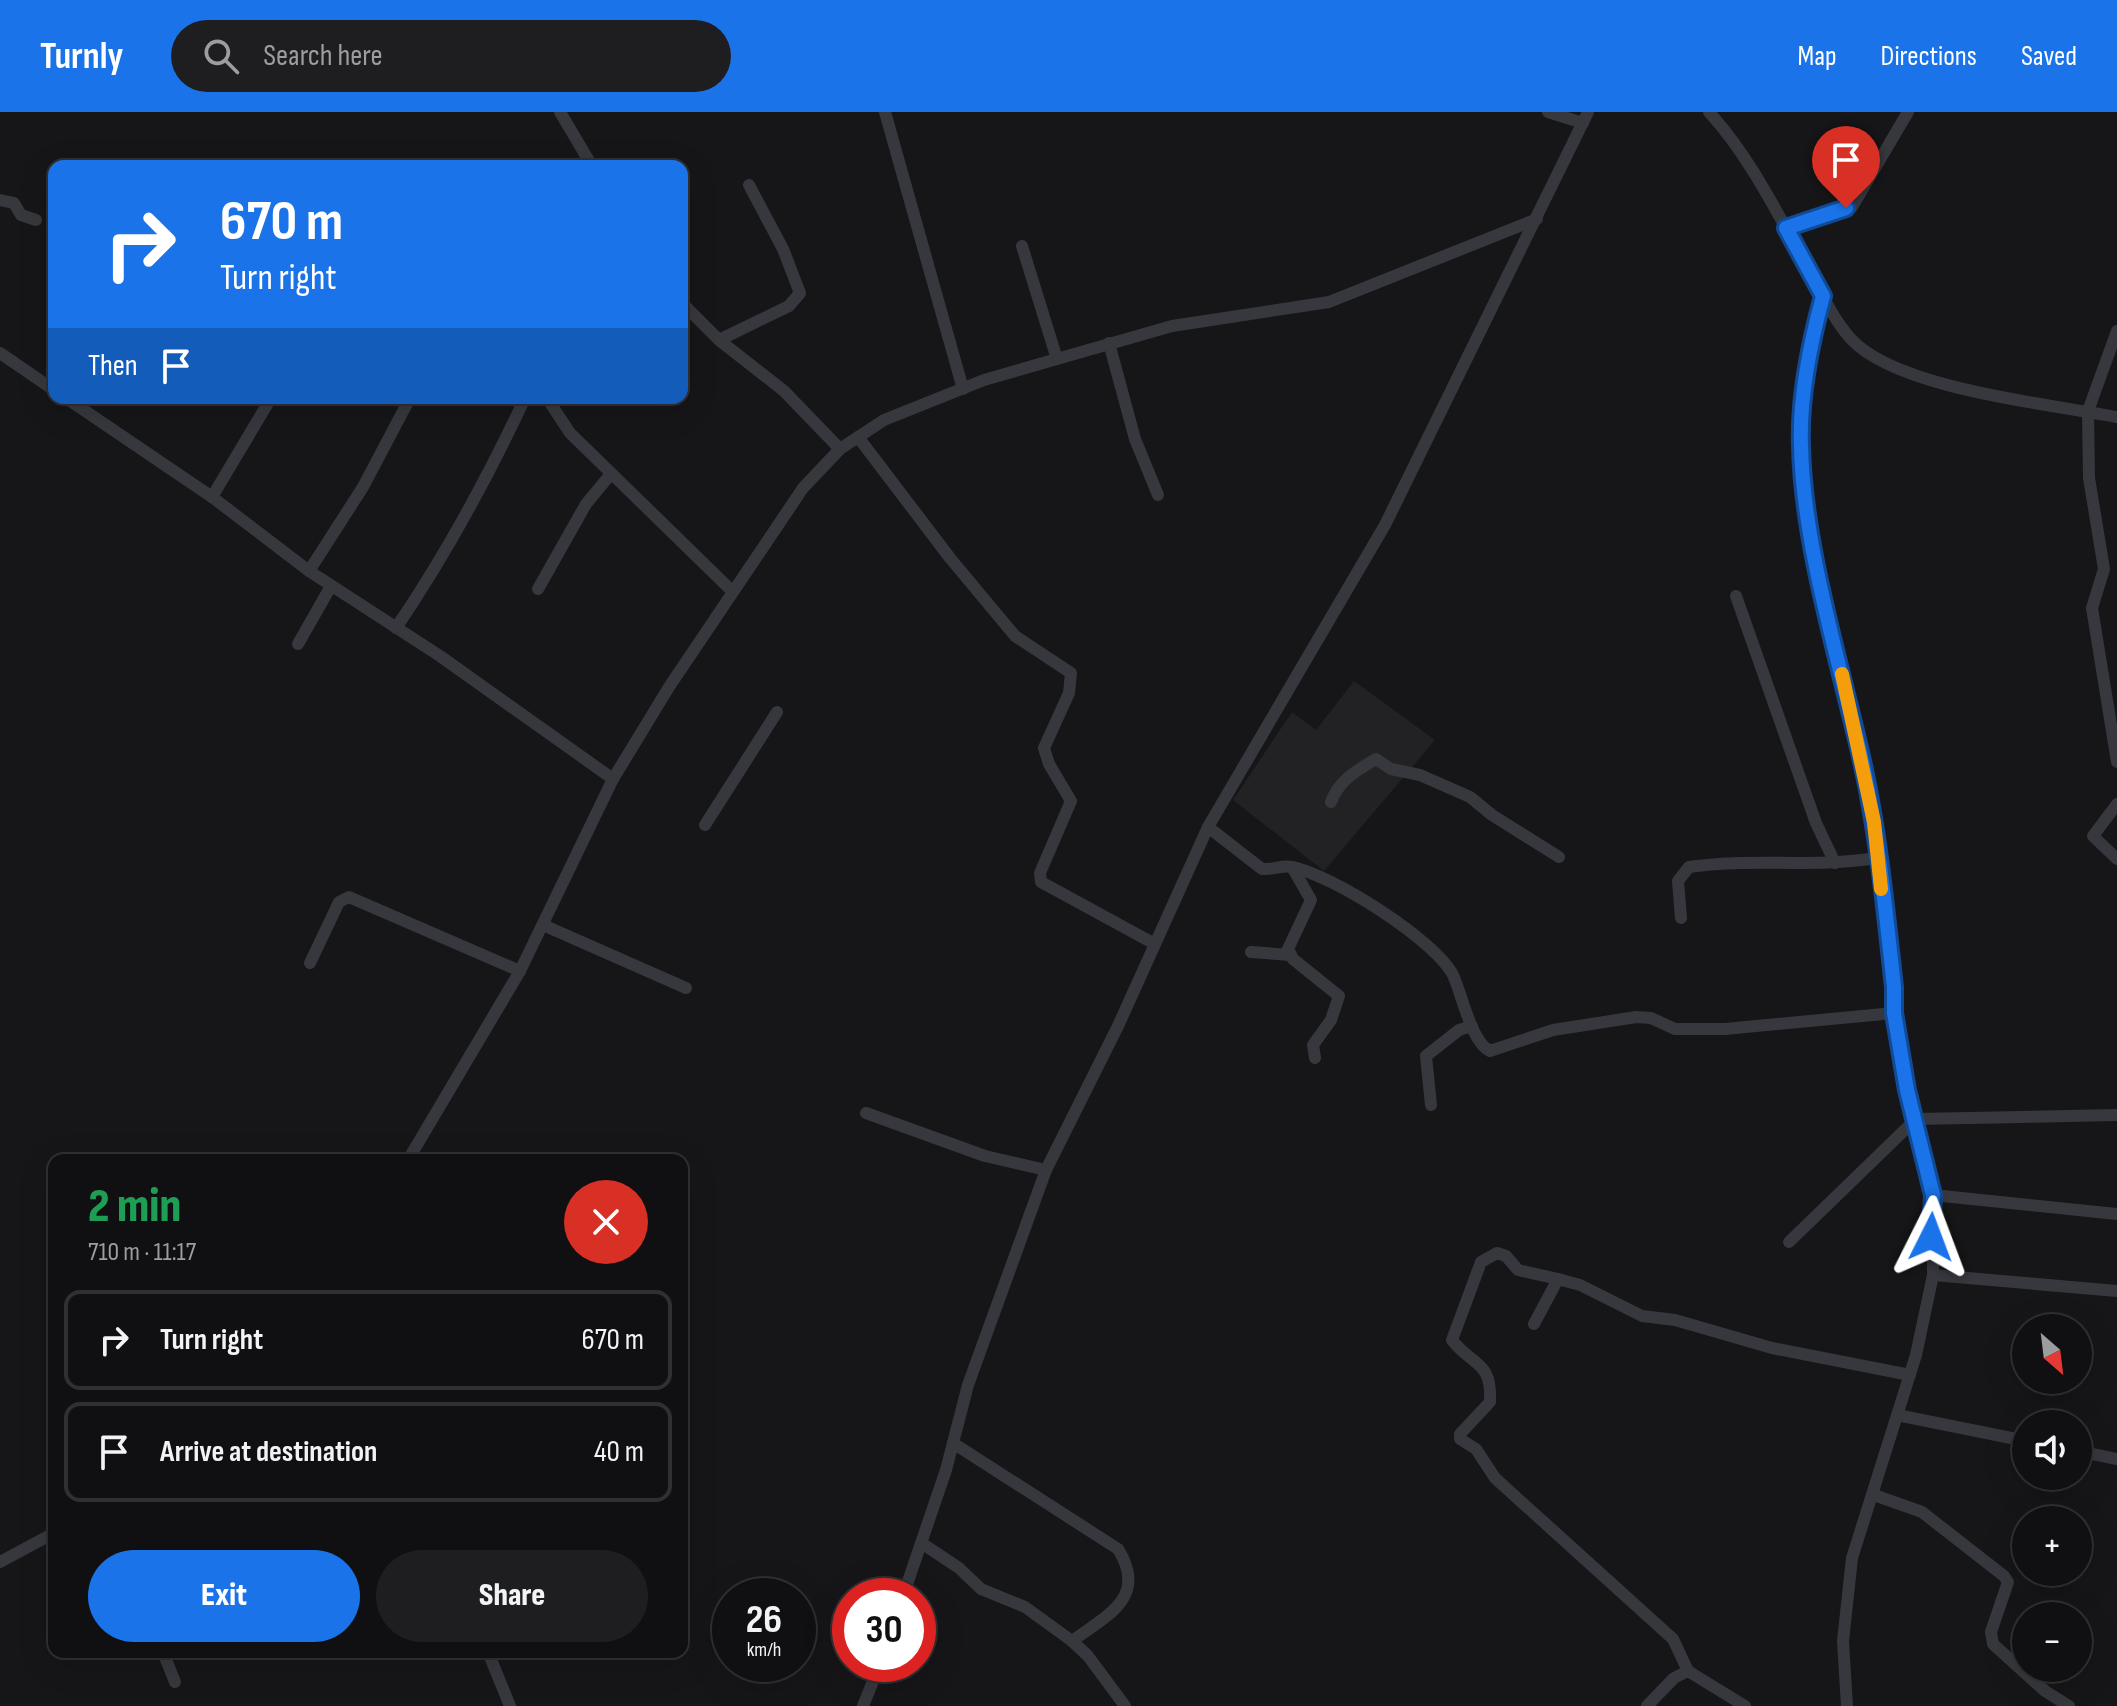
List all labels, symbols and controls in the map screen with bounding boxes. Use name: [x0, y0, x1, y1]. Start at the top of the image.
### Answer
search box: [171, 20, 731, 92]
text: Turnly: [40, 34, 123, 79]
icon: search: [199, 34, 243, 78]
text: Search here: [263, 38, 383, 74]
text: Map: [1798, 40, 1837, 73]
text: Directions: [1881, 40, 1977, 73]
text: Saved: [2021, 40, 2077, 73]
pin: [1812, 126, 1880, 208]
icon: arrive: [1824, 138, 1868, 182]
text: 670 m: [220, 189, 343, 256]
icon: right: [88, 192, 192, 296]
text: Turn right: [220, 257, 337, 300]
icon: arrive: [154, 344, 198, 388]
text: Then: [88, 348, 138, 384]
text: 2 min: [88, 1178, 181, 1235]
button: close: [564, 1180, 648, 1264]
position arrow: [1889, 1195, 1973, 1279]
text: 710 m · 11:17: [88, 1237, 196, 1268]
north arrow: [2012, 1314, 2092, 1394]
map controls: [2012, 1314, 2092, 1682]
icon: right: [92, 1318, 136, 1362]
text: Turn right: [160, 1322, 263, 1358]
text: 670 m: [582, 1322, 644, 1358]
button: sound: [2012, 1410, 2092, 1490]
icon: arrive: [92, 1430, 136, 1474]
text: Arrive at destination: [160, 1434, 377, 1470]
text: 40 m: [594, 1434, 644, 1470]
button: +: [2012, 1506, 2092, 1586]
button: Exit: [88, 1550, 360, 1642]
button: Share: [376, 1550, 648, 1642]
speed limit sign: 30: [832, 1578, 936, 1682]
text: 26: [746, 1596, 782, 1644]
button: −: [2012, 1602, 2092, 1682]
text: km/h: [747, 1638, 781, 1662]

